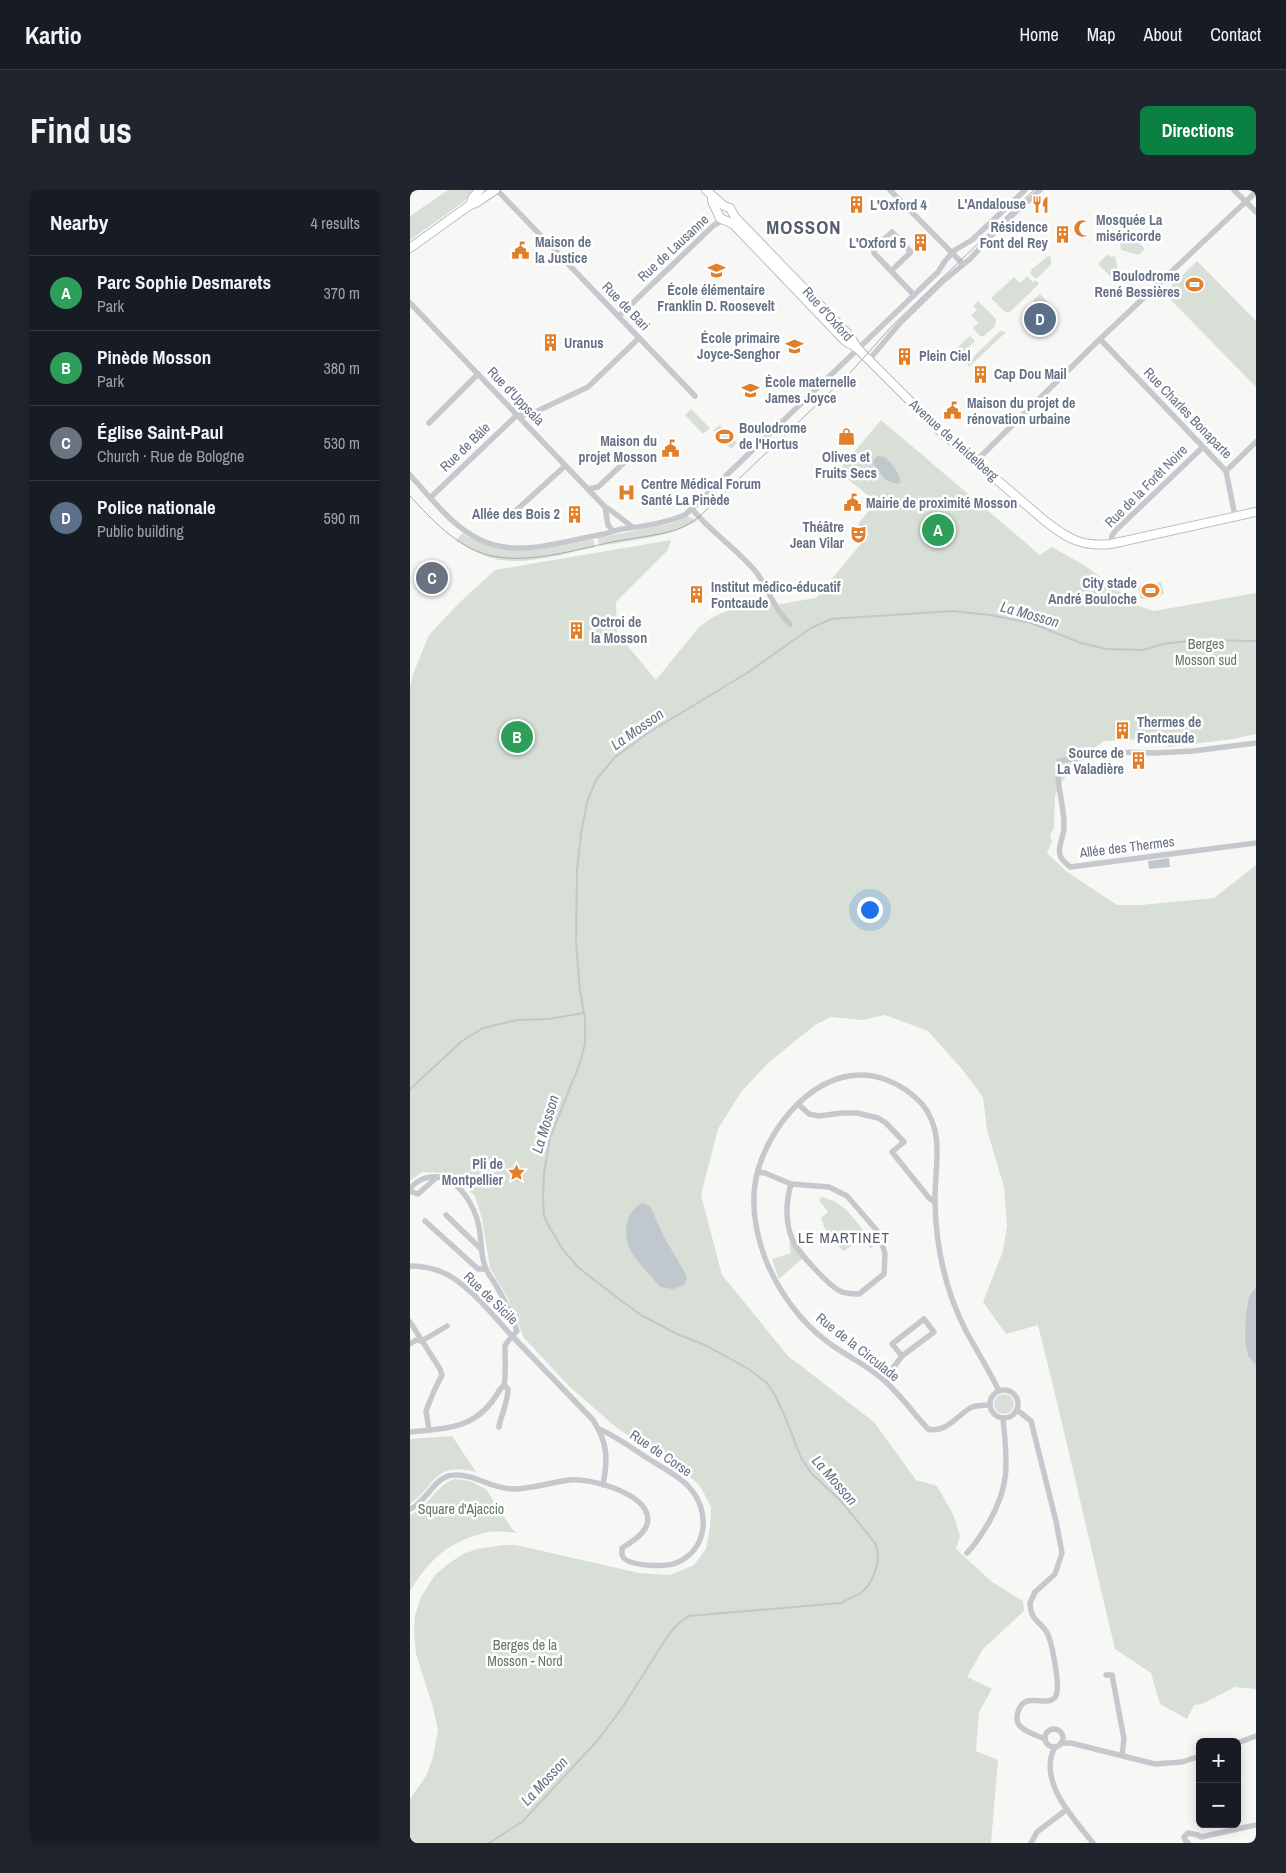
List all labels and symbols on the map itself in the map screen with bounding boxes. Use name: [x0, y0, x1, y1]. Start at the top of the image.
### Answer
restaurant icon: L'Andalouse: [1030, 194, 1050, 214]
building icon: L'Oxford 4: [846, 195, 866, 215]
place label: L'Andalouse: [958, 195, 1026, 213]
place label: L'Oxford 4: [870, 196, 928, 214]
street label: Rue de Lausanne: [634, 211, 712, 285]
place label: Mosquée La miséricorde: [1096, 211, 1163, 245]
district label: MOSSON: [766, 214, 842, 240]
place label: Résidence Font del Rey: [980, 218, 1049, 252]
mosque icon: Mosquée La miséricorde: [1072, 218, 1092, 238]
building icon: Résidence Font del Rey: [1052, 225, 1072, 245]
place label: Maison de la Justice: [535, 233, 591, 267]
building icon: L'Oxford 5: [910, 233, 930, 253]
place label: L'Oxford 5: [849, 234, 907, 252]
public building icon: Maison de la Justice: [511, 240, 531, 260]
school or university icon: École élémentaire Franklin D. Roosevelt: [706, 260, 726, 280]
place label: Boulodrome René Bessières: [1094, 267, 1180, 301]
sports icon: Boulodrome René Bessières: [1184, 274, 1204, 294]
street label: Rue de Bari: [598, 278, 654, 334]
place label: École élémentaire Franklin D. Roosevelt: [657, 281, 775, 315]
street label: Rue d'Oxford: [799, 283, 857, 345]
pin: D: [1024, 300, 1056, 338]
place label: École primaire Joyce-Senghor: [697, 329, 781, 363]
building icon: Uranus: [540, 333, 560, 353]
place label: Uranus: [564, 334, 604, 352]
school or university icon: École primaire Joyce-Senghor: [784, 336, 804, 356]
building icon: Plein Ciel: [895, 346, 915, 366]
place label: Plein Ciel: [919, 347, 971, 365]
street label: Rue d'Uppsala: [483, 363, 549, 430]
building icon: Cap Dou Mail: [970, 364, 990, 384]
street label: Rue Charles Bonaparte: [1140, 364, 1236, 462]
place label: Cap Dou Mail: [994, 365, 1067, 383]
place label: École maternelle James Joyce: [765, 373, 856, 407]
school or university icon: École maternelle James Joyce: [741, 380, 761, 400]
street label: Avenue de Heidelberg: [905, 394, 1003, 485]
place label: Maison du projet de rénovation urbaine: [967, 394, 1075, 428]
public building icon: Maison du projet de rénovation urbaine: [943, 401, 963, 421]
street label: Rue de Bâle: [436, 419, 494, 475]
place label: Boulodrome de l'Hortus: [739, 419, 807, 453]
sports icon: Boulodrome de l'Hortus: [715, 426, 735, 446]
shop icon: Olives et Fruits Secs: [836, 427, 856, 447]
place label: Maison du projet Mosson: [579, 432, 657, 466]
public building icon: Maison du projet Mosson: [661, 439, 681, 459]
street label: Rue de la Forêt Noire: [1101, 441, 1191, 531]
place label: Olives et Fruits Secs: [815, 448, 877, 482]
place label: Centre Médical Forum Santé La Pinède: [641, 475, 761, 509]
hospital icon: Centre Médical Forum Santé La Pinède: [617, 482, 637, 502]
public building icon: Mairie de proximité Mosson: [842, 493, 862, 513]
place label: Mairie de proximité Mosson: [866, 494, 1017, 512]
building icon: Allée des Bois 2: [564, 504, 584, 524]
place label: Allée des Bois 2: [472, 505, 560, 523]
pin: A: [922, 511, 954, 549]
place label: Théâtre Jean Vilar: [790, 518, 845, 552]
theatre icon: Théâtre Jean Vilar: [848, 525, 868, 545]
pin: C: [416, 559, 448, 597]
place label: City stade André Bouloche: [1048, 574, 1137, 608]
place label: Institut médico-éducatif Fontcaude: [711, 578, 841, 612]
sports icon: City stade André Bouloche: [1141, 581, 1161, 601]
building icon: Institut médico-éducatif Fontcaude: [687, 585, 707, 605]
water label: La Mosson: [998, 596, 1062, 632]
place label: Octroi de la Mosson: [591, 613, 647, 647]
building icon: Octroi de la Mosson: [567, 620, 587, 640]
park label: Berges Mosson sud: [1175, 635, 1237, 669]
water label: La Mosson: [606, 703, 668, 755]
place label: Thermes de Fontcaude: [1137, 713, 1201, 747]
pin: B: [501, 718, 533, 756]
building icon: Thermes de Fontcaude: [1113, 720, 1133, 740]
place label: Source de La Valadière: [1057, 744, 1124, 778]
building icon: Source de La Valadière: [1128, 751, 1148, 771]
street label: Allée des Thermes: [1078, 832, 1176, 862]
your location: [857, 897, 883, 923]
water label: La Mosson: [526, 1092, 564, 1156]
place label: Pli de Montpellier: [442, 1155, 504, 1189]
place icon: Pli de Montpellier: [507, 1162, 527, 1182]
district label: LE MARTINET: [798, 1227, 890, 1248]
street label: Rue de Sicile: [460, 1268, 522, 1328]
street label: Rue de la Circulade: [812, 1309, 904, 1385]
street label: Rue de Corse: [627, 1426, 695, 1480]
water label: La Mosson: [807, 1450, 863, 1510]
park label: Square d'Ajaccio: [418, 1500, 504, 1518]
park label: Berges de la Mosson - Nord: [487, 1636, 563, 1670]
water label: La Mosson: [516, 1752, 572, 1810]

